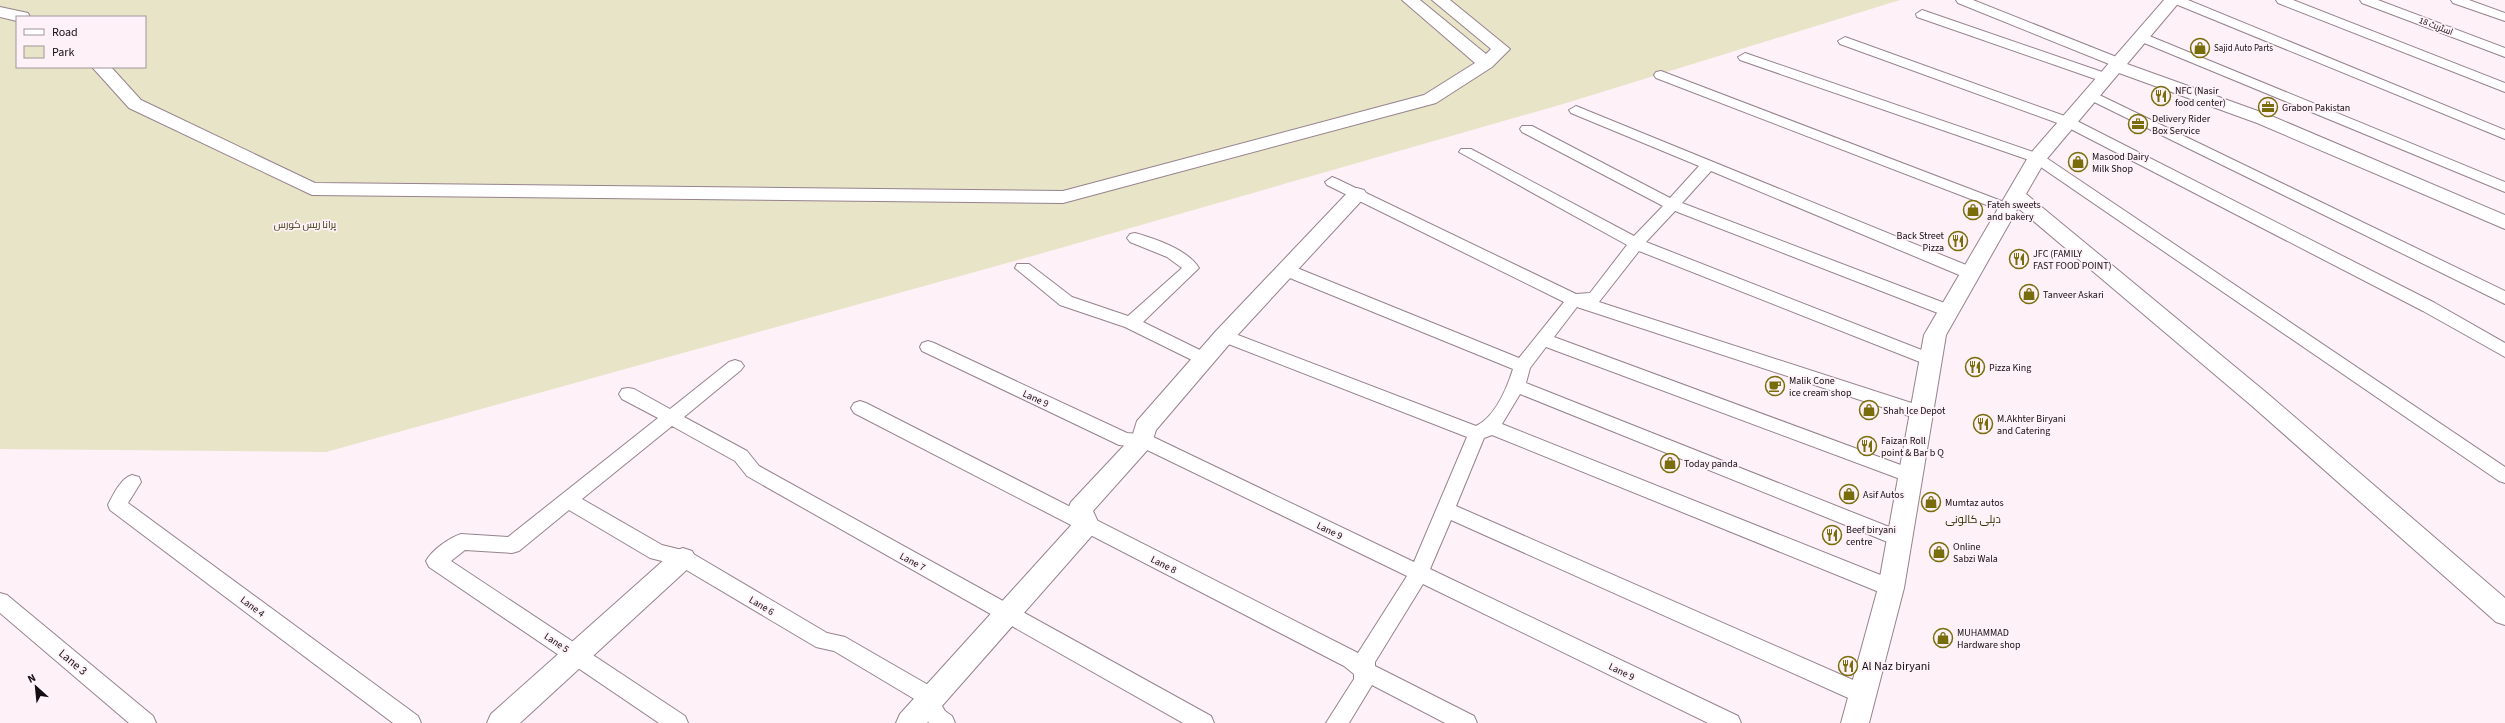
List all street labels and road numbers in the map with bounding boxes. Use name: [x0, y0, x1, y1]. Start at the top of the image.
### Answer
street label: اسٹریٹ 18: [2417, 14, 2455, 39]
street label: Lane 9: [1020, 387, 1051, 411]
street label: Lane 9: [1314, 519, 1345, 543]
street label: Lane 7: [897, 549, 928, 575]
street label: Lane 8: [1148, 552, 1179, 577]
street label: Lane 4: [237, 593, 268, 621]
street label: Lane 6: [746, 593, 777, 619]
street label: Lane 5: [541, 629, 572, 656]
street label: Lane 3: [55, 645, 91, 679]
street label: Lane 9: [1606, 660, 1637, 684]

